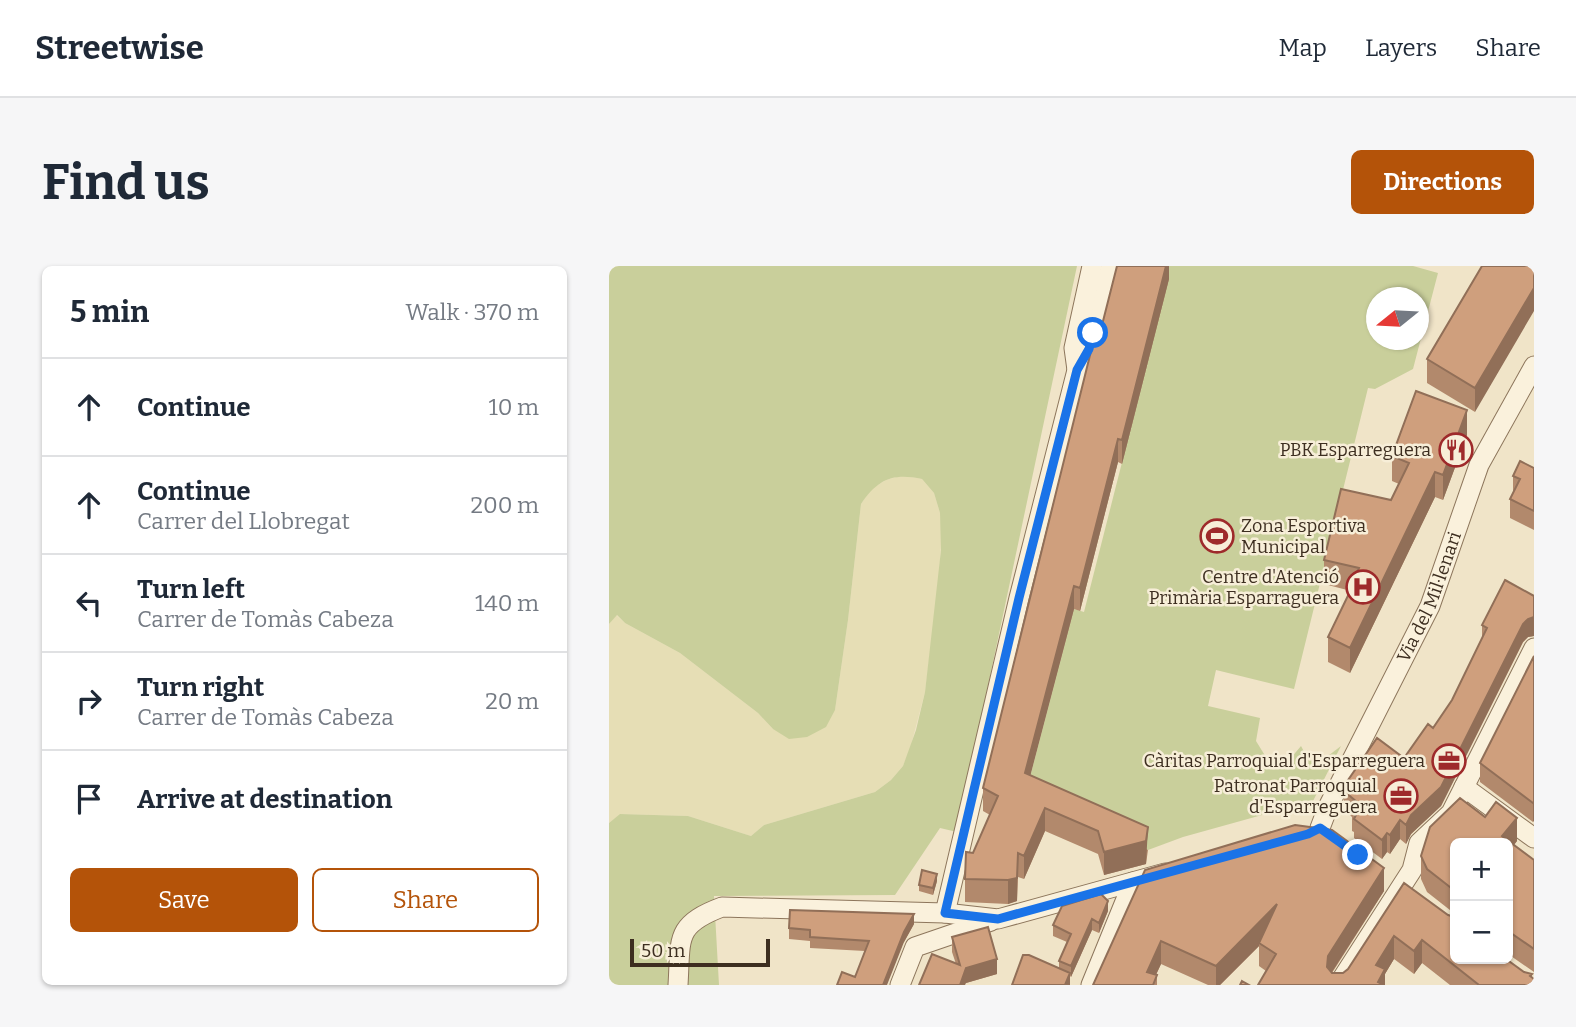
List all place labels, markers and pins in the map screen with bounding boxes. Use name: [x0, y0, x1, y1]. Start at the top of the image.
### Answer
restaurant icon: PBK Esparreguera: [1437, 431, 1475, 469]
place label: PBK Esparreguera: [1280, 439, 1431, 461]
place label: Zona Esportiva Municipal: [1241, 515, 1366, 558]
sports icon: Zona Esportiva Municipal: [1198, 517, 1236, 555]
place label: Centre d'Atenció Primària Esparraguera: [1149, 566, 1339, 609]
hospital icon: Centre d'Atenció Primària Esparraguera: [1344, 568, 1382, 606]
office icon: Càritas Parroquial d'Esparreguera: [1430, 742, 1468, 780]
place label: Càritas Parroquial d'Esparreguera: [1143, 750, 1425, 772]
place label: Patronat Parroquial d'Esparreguera: [1214, 775, 1377, 818]
office icon: Patronat Parroquial d'Esparreguera: [1382, 777, 1420, 815]

